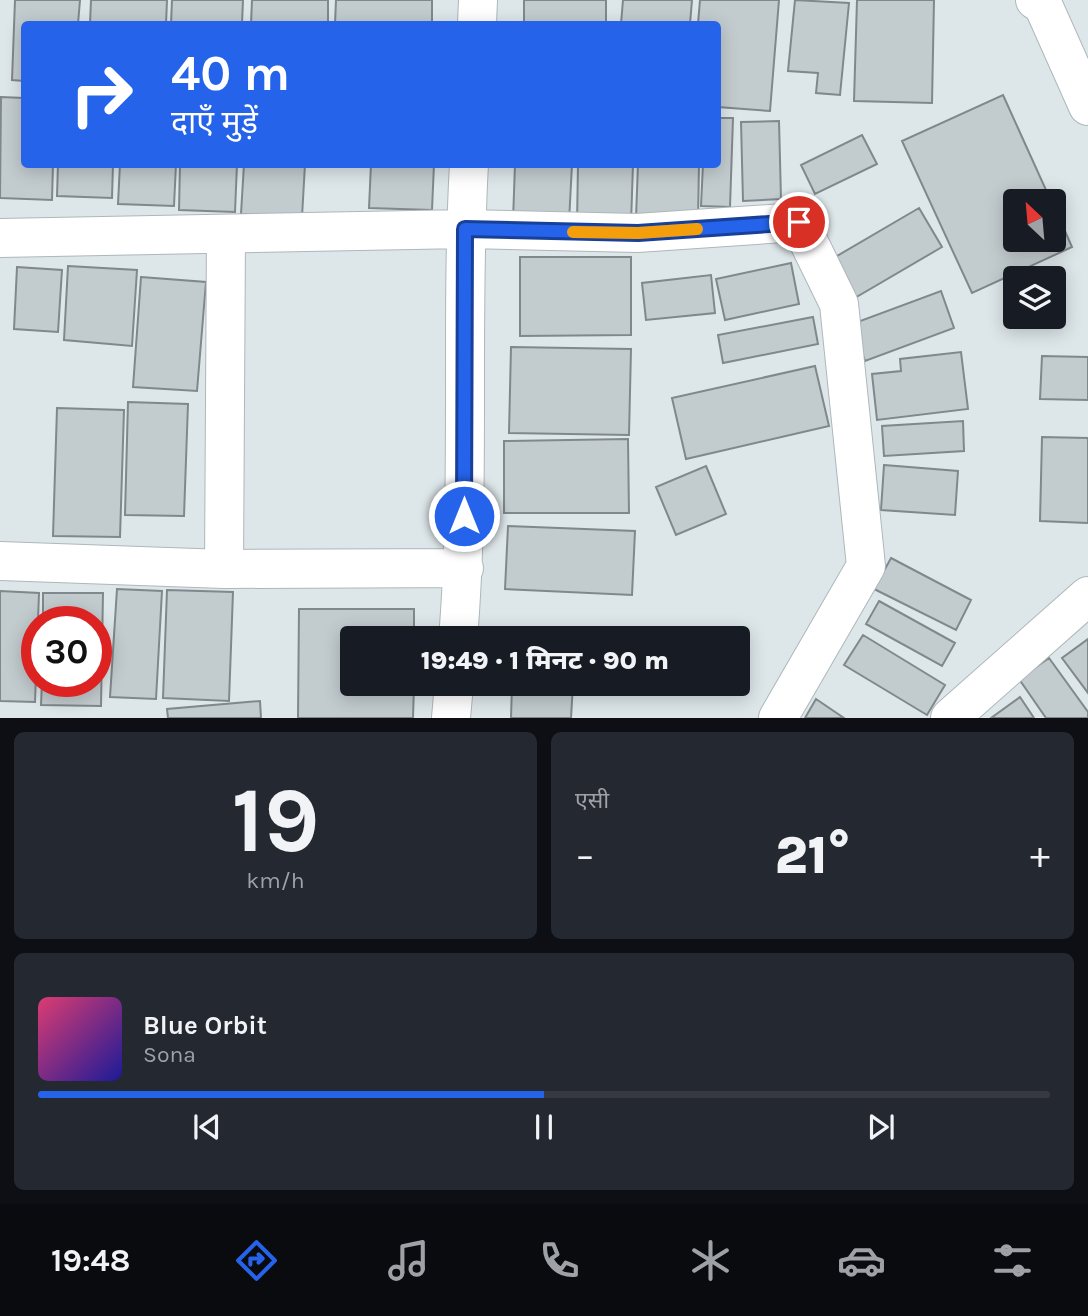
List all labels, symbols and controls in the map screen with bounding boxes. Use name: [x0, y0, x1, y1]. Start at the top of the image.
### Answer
text: 40 m: [171, 45, 290, 102]
icon: right: [56, 49, 147, 140]
text: दाएँ मुड़ें: [171, 104, 258, 141]
north arrow: [1003, 189, 1066, 252]
map controls: [1003, 189, 1066, 329]
pin: [769, 192, 829, 252]
icon: arrive: [780, 203, 818, 241]
button: layers: [1003, 266, 1066, 329]
position arrow: [427, 479, 501, 553]
speed limit sign: 30: [21, 606, 112, 697]
text: 19:49 · 1 मिनट · 90 m: [421, 645, 669, 676]
text: 19: [232, 768, 319, 874]
text: एसी: [575, 787, 609, 814]
text: 21°: [775, 825, 850, 886]
text: −: [575, 833, 595, 878]
text: +: [1030, 833, 1050, 878]
text: km/h: [246, 867, 305, 894]
text: Blue Orbit: [143, 1010, 267, 1041]
text: Sona: [143, 1041, 196, 1068]
icon: previous: [188, 1108, 226, 1146]
icon: pause: [525, 1108, 563, 1146]
icon: next: [862, 1108, 900, 1146]
icon: directions: [232, 1236, 281, 1285]
icon: music: [384, 1236, 433, 1285]
icon: phone: [535, 1236, 584, 1285]
icon: climate: [686, 1236, 735, 1285]
icon: car: [837, 1236, 886, 1285]
icon: filters: [988, 1236, 1037, 1285]
text: 19:48: [51, 1242, 130, 1279]

